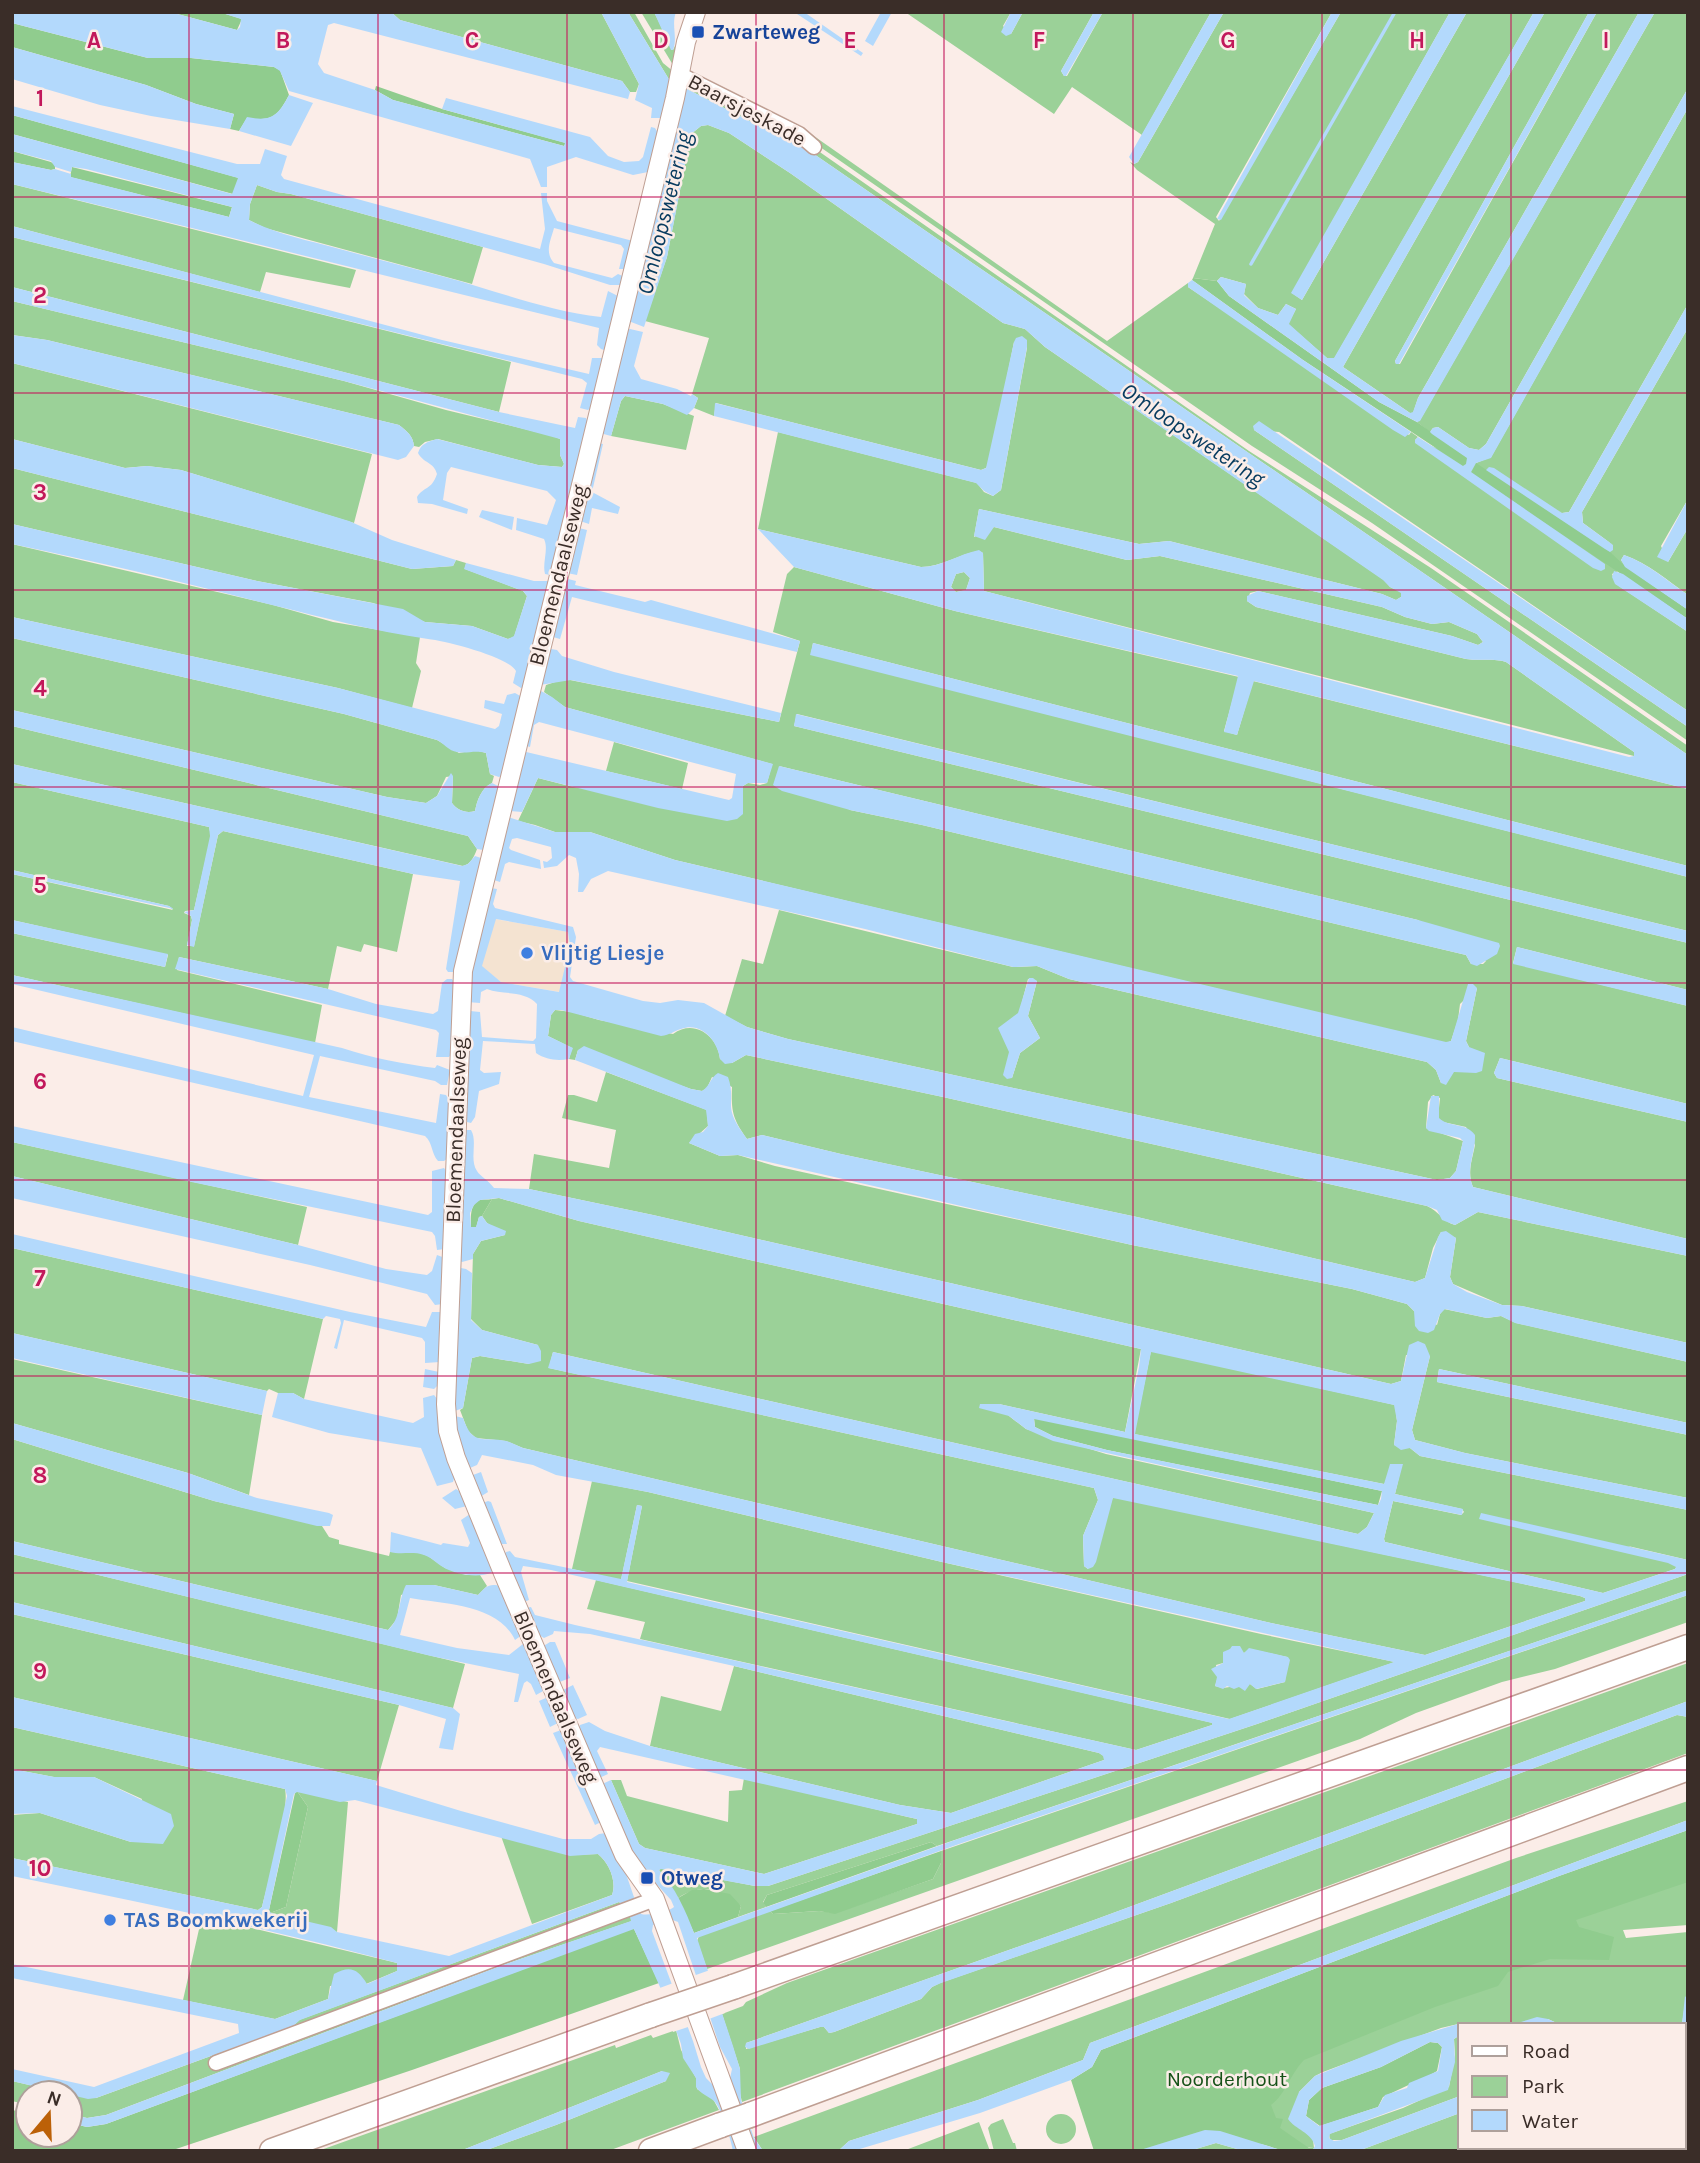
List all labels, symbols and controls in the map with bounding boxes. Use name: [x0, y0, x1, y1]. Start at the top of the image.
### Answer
place label: Zwarteweg: [712, 20, 820, 44]
marker: Zwarteweg: [690, 24, 706, 40]
text: A: [87, 27, 101, 54]
text: B: [276, 27, 290, 54]
text: C: [465, 27, 479, 54]
text: D: [653, 27, 669, 54]
text: E: [843, 27, 857, 54]
text: F: [1033, 27, 1045, 54]
text: G: [1220, 27, 1236, 54]
text: H: [1409, 27, 1425, 54]
text: I: [1602, 27, 1610, 54]
street label: Baarsjeskade: [684, 69, 810, 151]
text: 1: [36, 85, 44, 112]
water label: Omloopswetering: [631, 128, 698, 297]
text: 2: [33, 282, 47, 309]
water label: Omloopswetering: [1116, 377, 1270, 493]
text: 3: [33, 479, 47, 506]
street label: Bloemendaalseweg: [524, 482, 592, 668]
text: 4: [33, 675, 47, 702]
text: 5: [33, 872, 47, 899]
place label: Vlijtig Liesje: [541, 941, 664, 965]
marker: Vlijtig Liesje: [519, 945, 535, 961]
street label: Bloemendaalseweg: [441, 1037, 471, 1223]
text: 6: [33, 1068, 47, 1095]
text: 7: [34, 1265, 46, 1292]
text: 8: [33, 1462, 47, 1489]
street label: Bloemendaalseweg: [509, 1607, 603, 1787]
text: 9: [33, 1658, 47, 1685]
text: 10: [29, 1855, 51, 1882]
place label: Otweg: [661, 1866, 723, 1890]
marker: Otweg: [639, 1870, 655, 1886]
place label: TAS Boomkwekerij: [124, 1908, 309, 1932]
marker: TAS Boomkwekerij: [102, 1912, 118, 1928]
legend: [1458, 2023, 1686, 2149]
text: Road: [1522, 2039, 1570, 2063]
park label: Noorderhout: [1167, 2067, 1287, 2091]
text: Park: [1522, 2074, 1565, 2098]
north arrow: [14, 2079, 84, 2149]
text: N: [44, 2086, 64, 2111]
text: Water: [1522, 2109, 1578, 2133]

